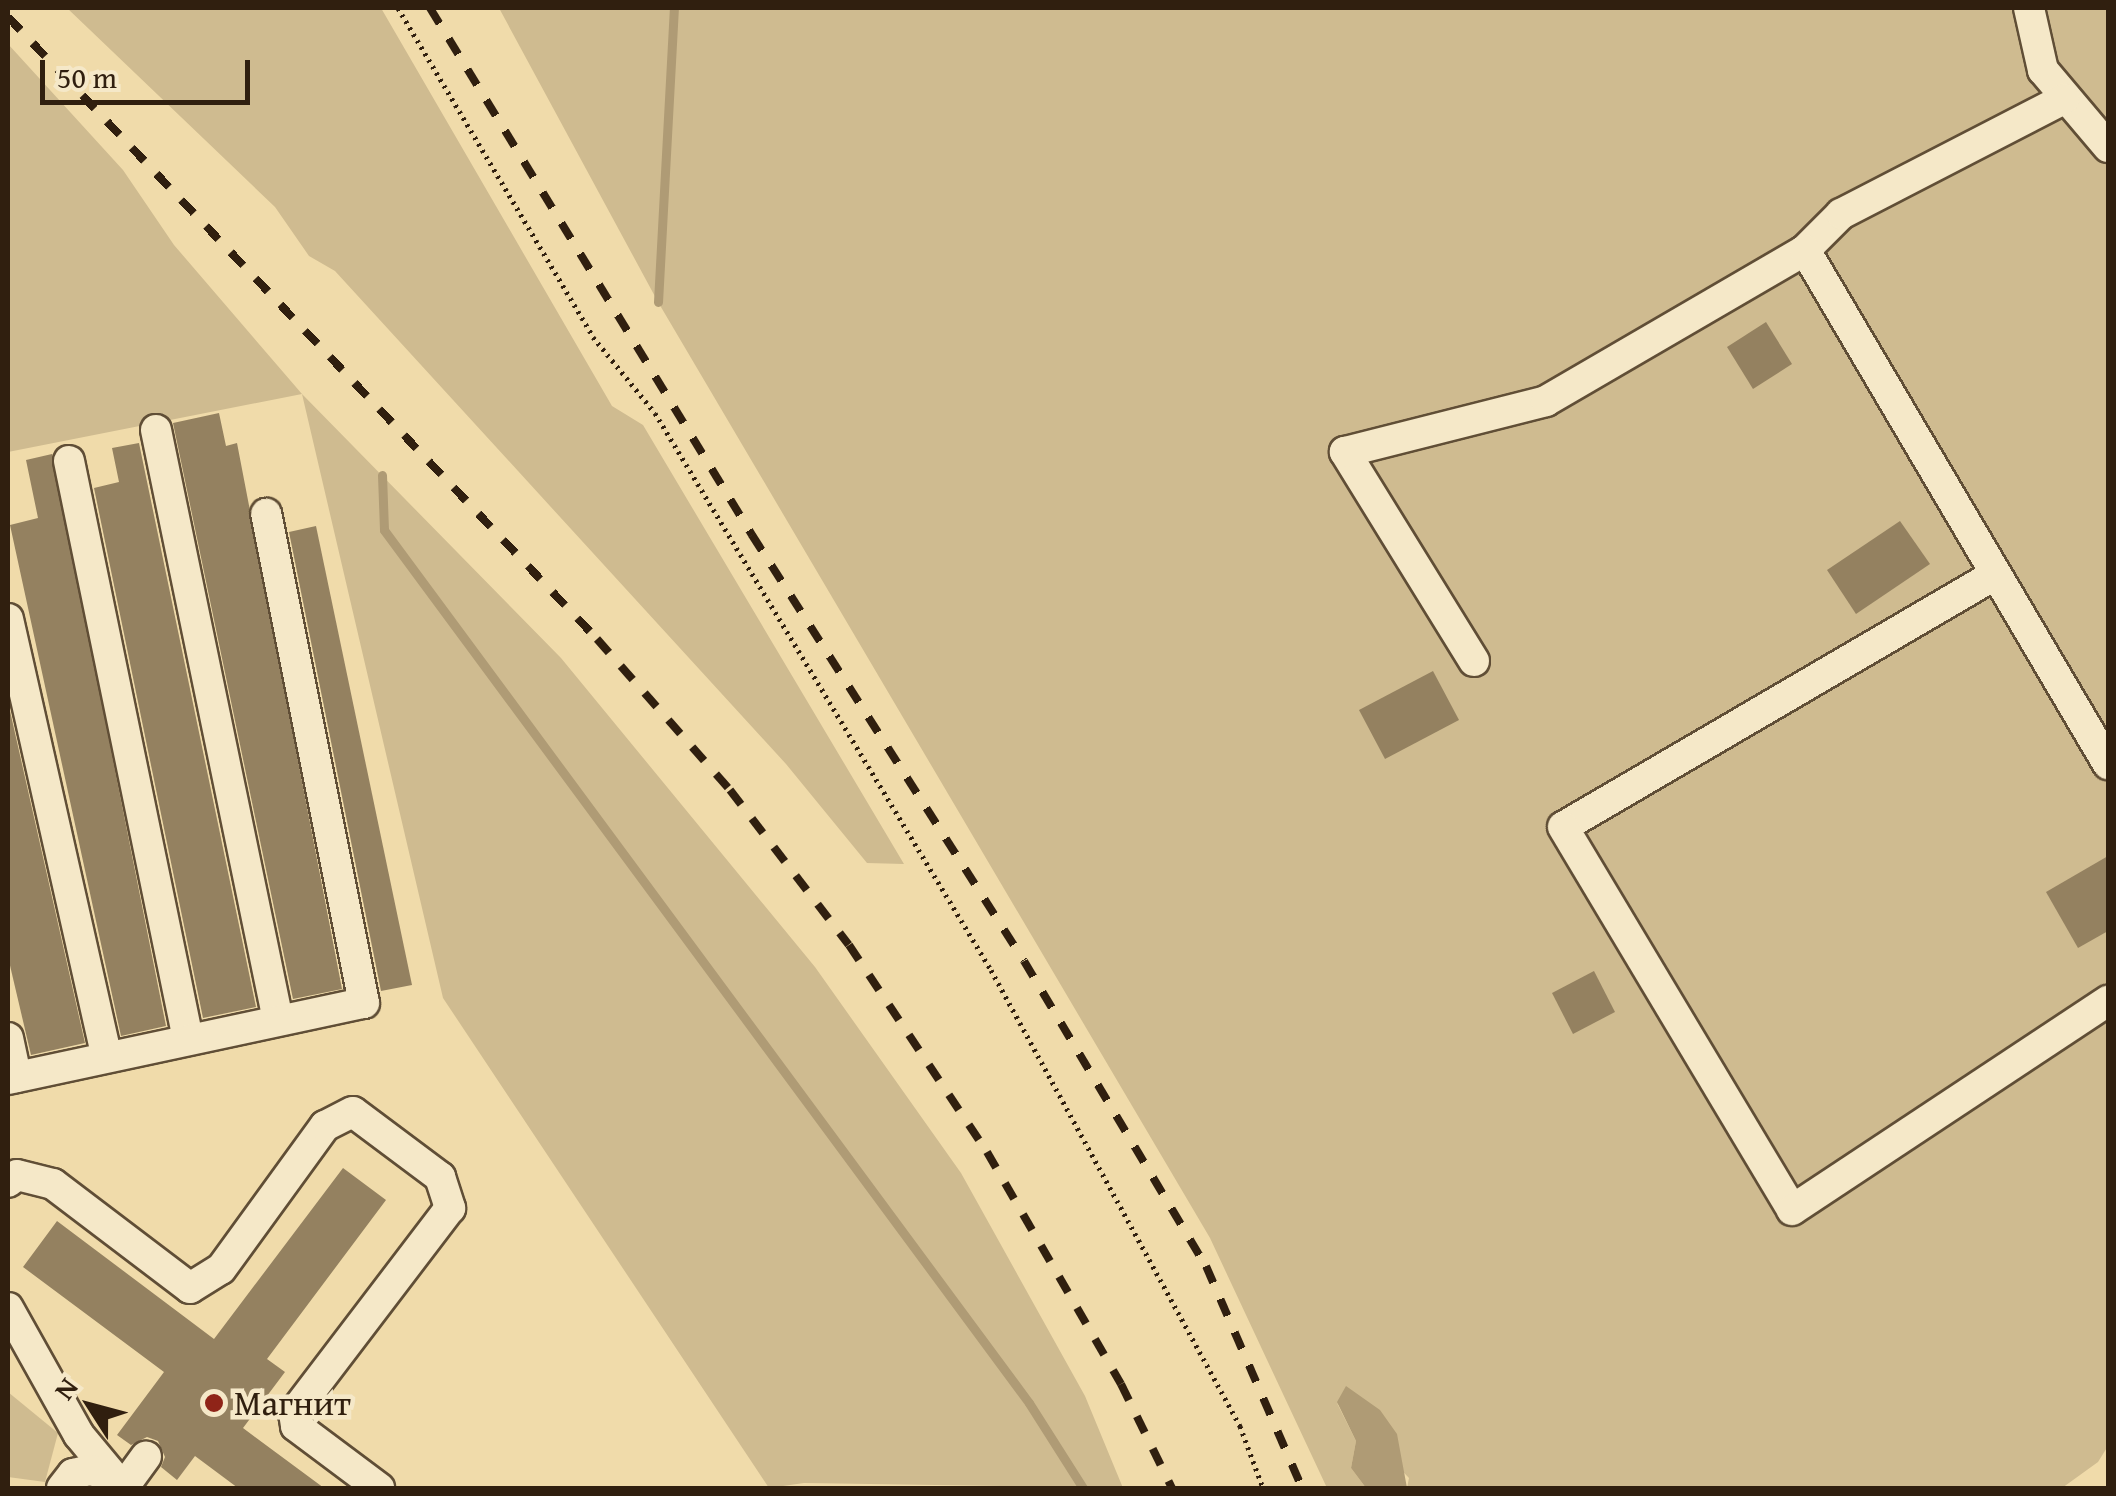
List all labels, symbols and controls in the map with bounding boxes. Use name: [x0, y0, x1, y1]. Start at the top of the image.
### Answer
scale bar: [45, 40, 255, 102]
text: 50 m: [57, 55, 117, 99]
north arrow: [40, 1356, 140, 1456]
text: N: [43, 1368, 87, 1408]
place label: Магнит: [234, 1382, 351, 1424]
marker: Магнит: [203, 1392, 225, 1414]

